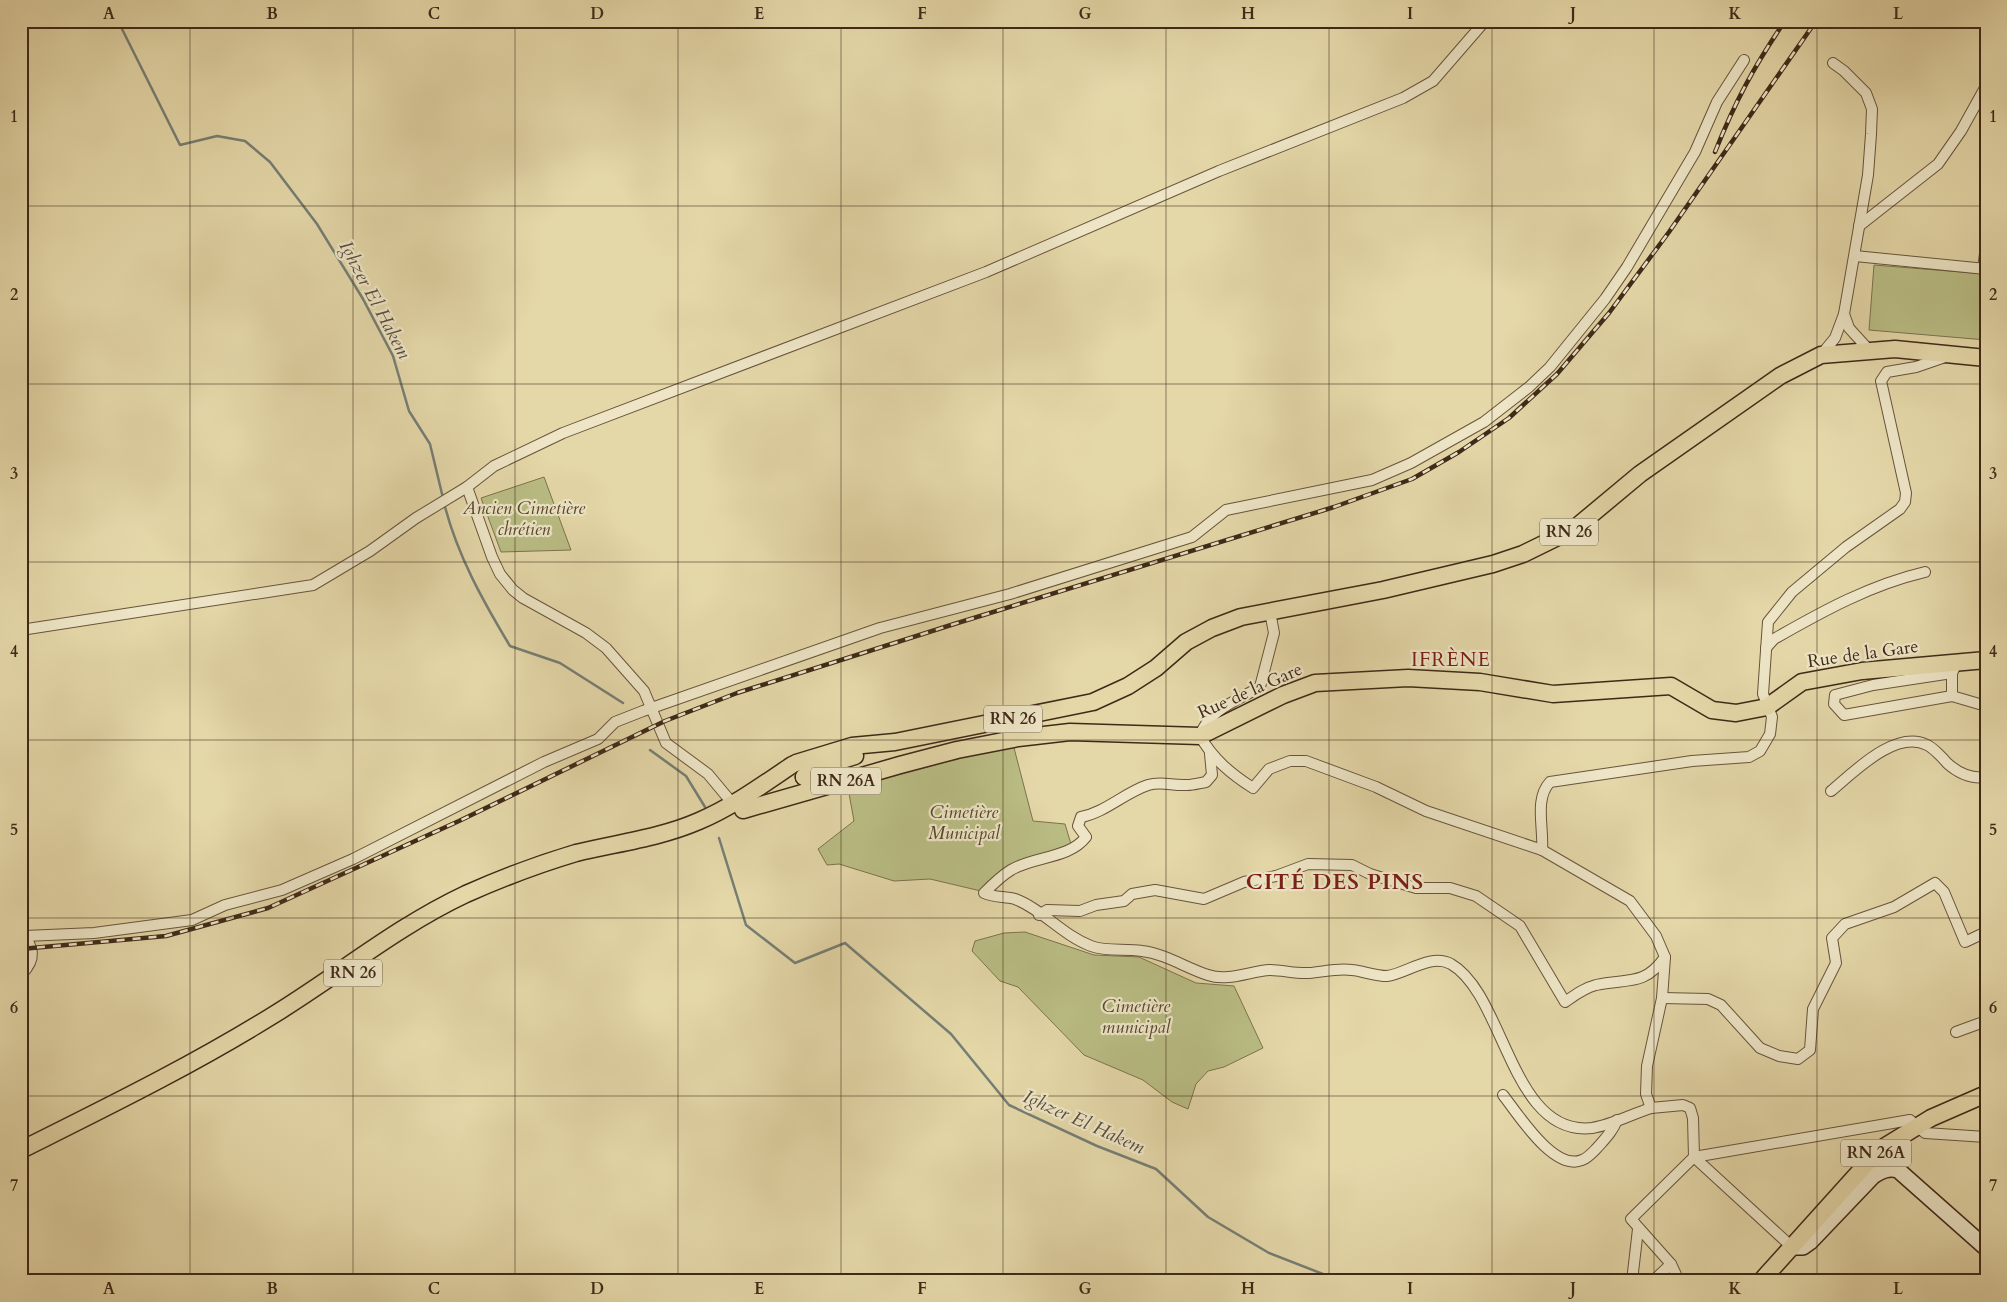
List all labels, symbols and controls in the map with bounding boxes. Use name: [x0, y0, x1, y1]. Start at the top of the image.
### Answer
text: A: [103, 3, 115, 25]
text: B: [266, 3, 278, 25]
text: C: [428, 3, 440, 25]
text: D: [590, 3, 604, 25]
text: E: [754, 3, 764, 25]
text: F: [917, 3, 927, 25]
text: G: [1078, 3, 1092, 25]
text: H: [1241, 3, 1255, 25]
text: I: [1407, 3, 1413, 25]
text: J: [1568, 3, 1576, 25]
text: K: [1729, 3, 1742, 25]
text: L: [1893, 3, 1904, 25]
text: 1: [10, 106, 18, 128]
text: 1: [1989, 106, 1997, 128]
water label: Ighzer El Hakem: [333, 236, 417, 364]
text: 2: [10, 284, 18, 306]
text: 2: [1989, 284, 1997, 306]
text: 3: [10, 463, 18, 485]
text: 3: [1989, 463, 1997, 485]
park label: Ancien Cimetière chrétien: [462, 496, 586, 542]
road number: RN 26: [1540, 518, 1598, 546]
street label: Rue de la Gare: [1806, 634, 1920, 674]
text: 4: [10, 641, 18, 663]
text: 4: [1989, 641, 1997, 663]
district label: IFRÈNE: [1411, 646, 1491, 673]
street label: Rue de la Gare: [1194, 657, 1306, 725]
road number: RN 26: [984, 706, 1042, 732]
road number: RN 26A: [811, 768, 881, 794]
park label: Cimetière Municipal: [928, 800, 1001, 846]
text: 5: [10, 819, 18, 841]
text: 5: [1989, 819, 1997, 841]
district label: CITÉ DES PINS: [1246, 867, 1424, 897]
road number: RN 26: [324, 960, 382, 986]
park label: Cimetière municipal: [1102, 994, 1172, 1040]
text: 6: [10, 997, 18, 1019]
text: 6: [1989, 997, 1997, 1019]
water label: Ighzer El Hakem: [1019, 1084, 1150, 1161]
road number: RN 26A: [1841, 1140, 1911, 1166]
text: 7: [10, 1175, 18, 1197]
text: 7: [1989, 1175, 1997, 1197]
text: A: [103, 1278, 115, 1300]
text: B: [266, 1278, 278, 1300]
text: C: [428, 1278, 440, 1300]
text: D: [590, 1278, 604, 1300]
text: E: [754, 1278, 764, 1300]
text: F: [917, 1278, 927, 1300]
text: G: [1078, 1278, 1092, 1300]
text: H: [1241, 1278, 1255, 1300]
text: I: [1407, 1278, 1413, 1300]
text: J: [1568, 1278, 1576, 1300]
text: K: [1729, 1278, 1742, 1300]
text: L: [1893, 1278, 1904, 1300]

